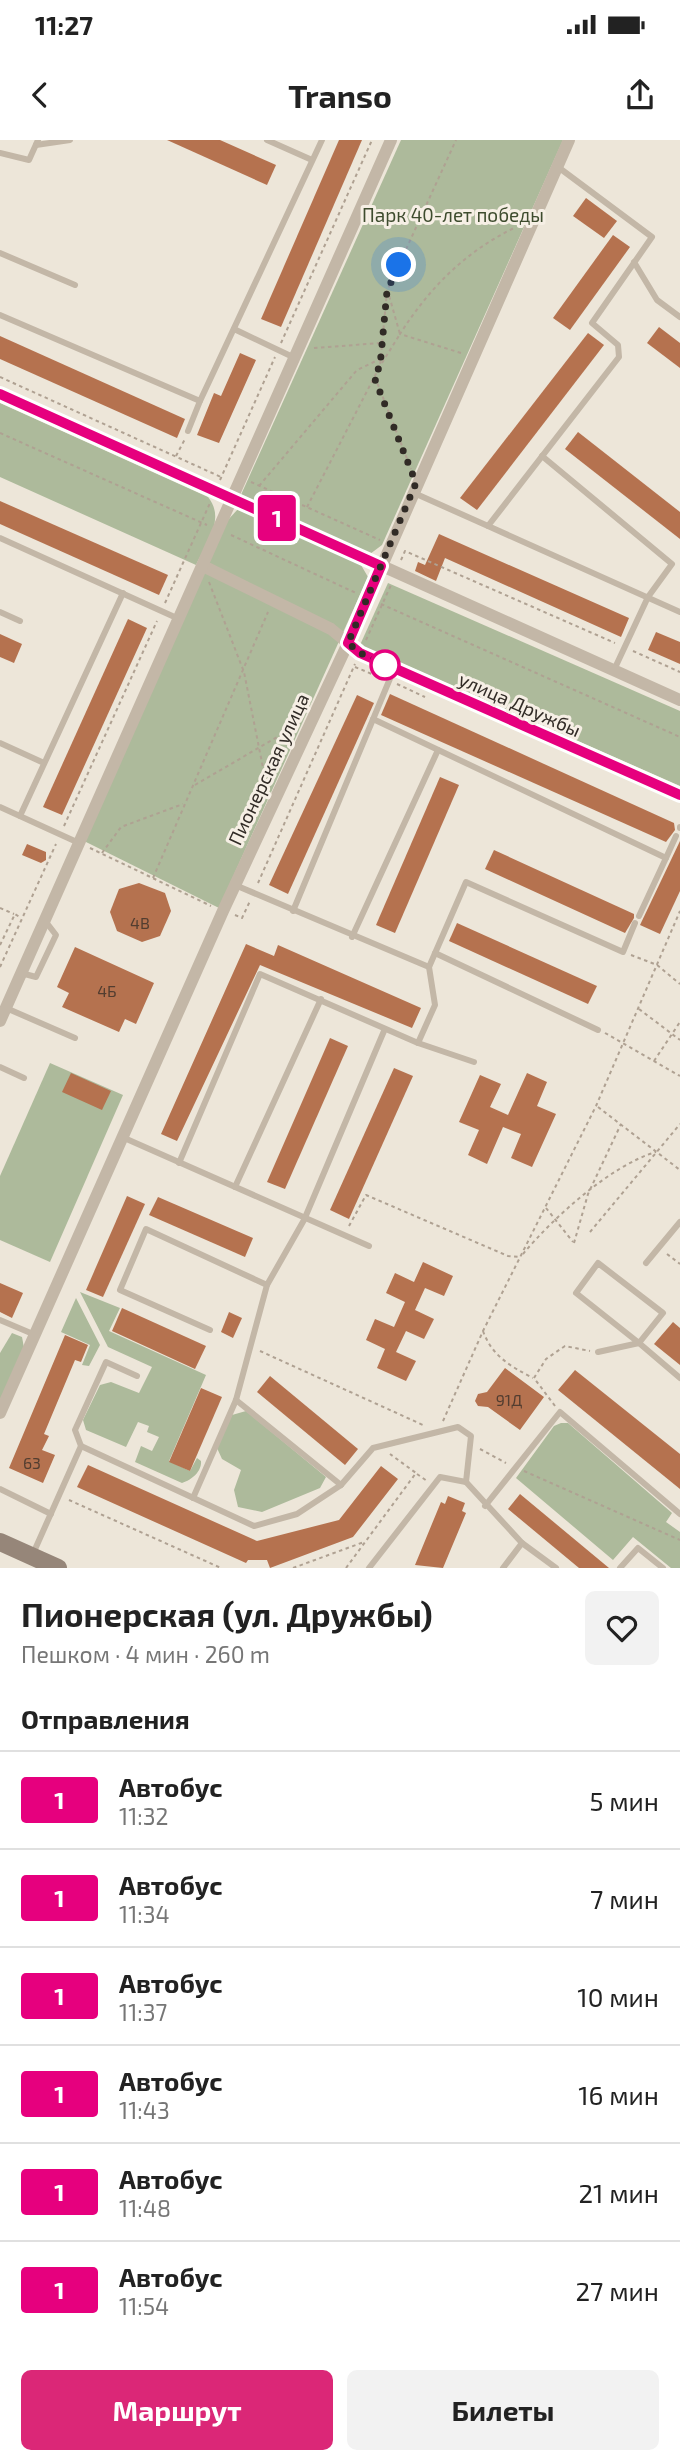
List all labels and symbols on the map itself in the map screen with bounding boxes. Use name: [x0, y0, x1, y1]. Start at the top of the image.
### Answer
park label: Парк 40-лет победы: [362, 203, 544, 226]
your location: [381, 247, 416, 282]
line badge: 1: [254, 495, 300, 541]
unlabelled marker: [370, 650, 400, 680]
street label: улица Дружбы: [455, 667, 585, 742]
street label: Пионерская улица: [223, 689, 314, 849]
house number: 4В: [130, 913, 150, 932]
house number: 4Б: [97, 981, 117, 1000]
house number: 91Д: [496, 1390, 522, 1409]
house number: 63: [23, 1453, 41, 1472]

